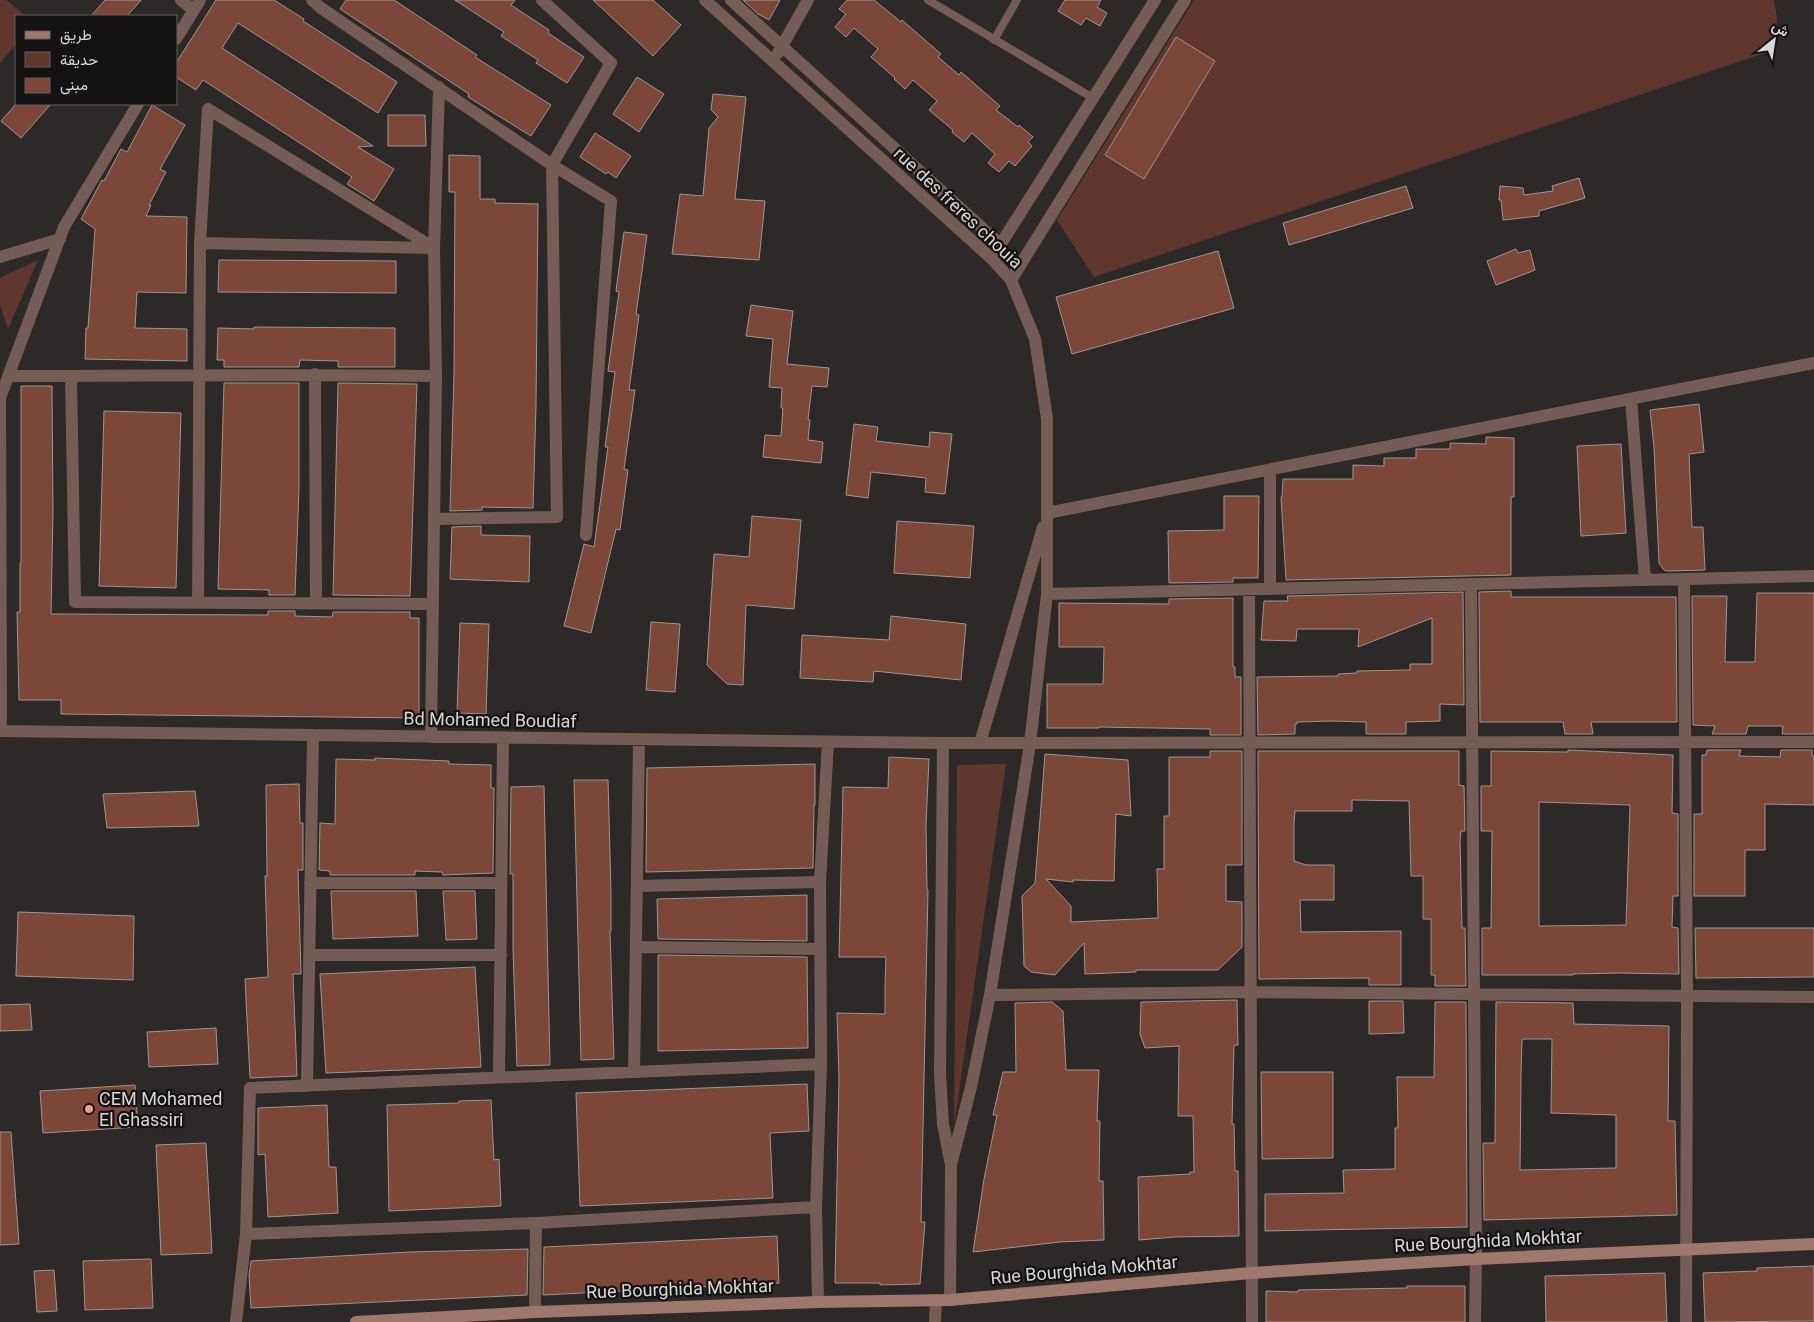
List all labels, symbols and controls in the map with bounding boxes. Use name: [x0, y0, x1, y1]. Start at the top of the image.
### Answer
legend: [15, 15, 178, 105]
north arrow: [1749, 15, 1799, 65]
text: ش: [1769, 18, 1792, 41]
text: طريق: [60, 26, 92, 45]
text: حديقة: [60, 51, 98, 69]
text: مبنى: [60, 76, 88, 95]
street label: rue des freres chouia: [890, 143, 1027, 273]
street label: Bd Mohamed Boudiaf: [403, 707, 578, 732]
place label: CEM Mohamed El Ghassiri: [99, 1088, 222, 1130]
marker: CEM Mohamed El Ghassiri: [83, 1103, 95, 1115]
street label: Rue Bourghida Mokhtar: [1394, 1225, 1582, 1256]
street label: Rue Bourghida Mokhtar: [989, 1251, 1178, 1288]
street label: Rue Bourghida Mokhtar: [586, 1275, 774, 1302]

